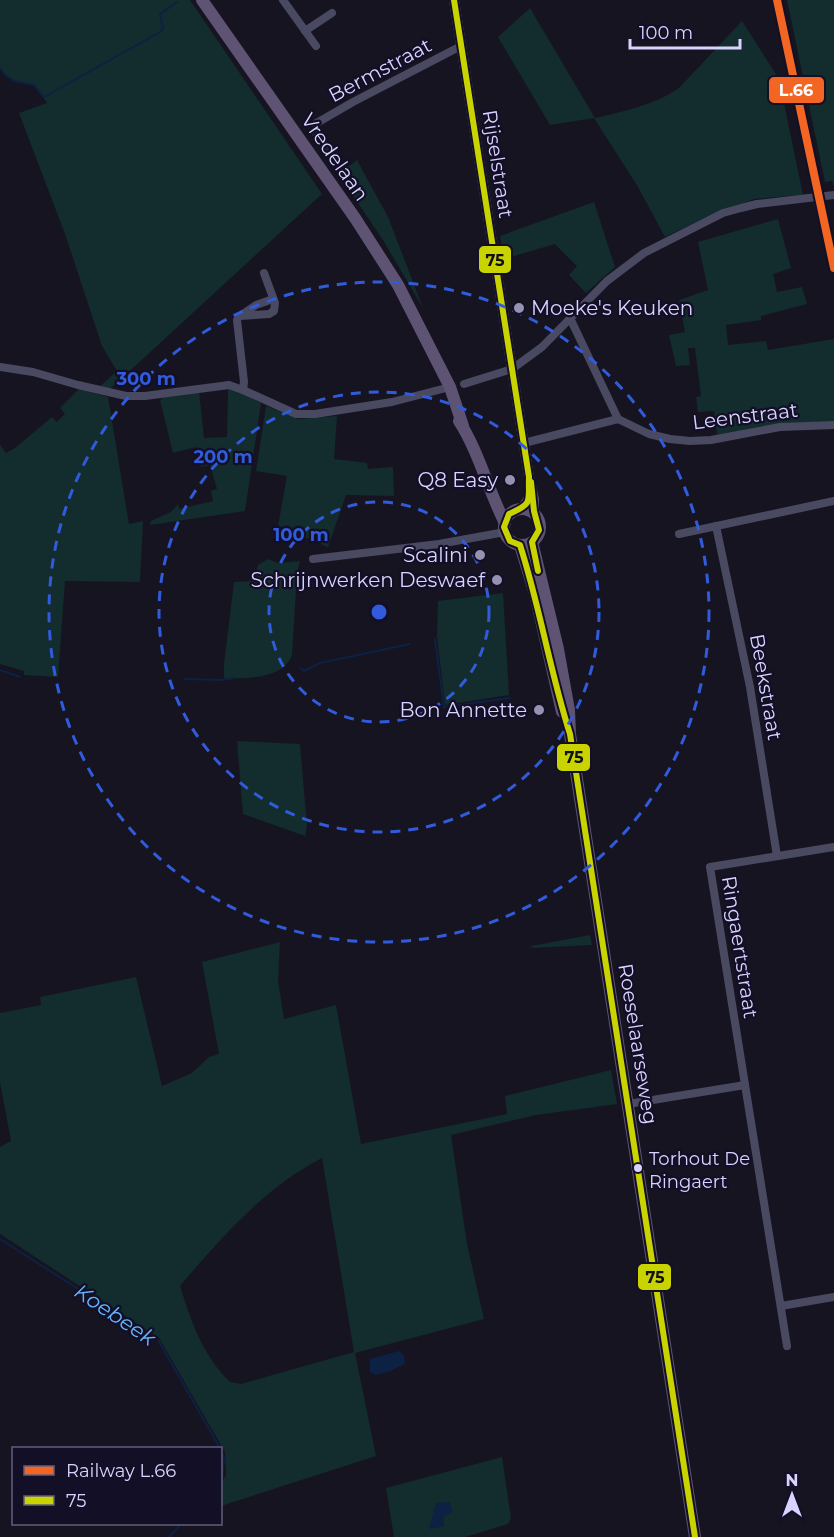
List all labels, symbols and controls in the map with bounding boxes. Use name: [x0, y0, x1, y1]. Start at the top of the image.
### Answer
scale bar: [630, 12, 740, 50]
text: 100 m: [639, 22, 693, 44]
street label: Bermstraat: [324, 33, 436, 107]
line badge: L.66: [768, 76, 825, 104]
text: L.66: [779, 81, 813, 100]
street label: Rijselstraat: [478, 108, 518, 220]
street label: Vredelaan: [296, 109, 374, 205]
line badge: 75: [478, 245, 512, 274]
text: 75: [485, 251, 505, 270]
place label: Moeke's Keuken: [531, 296, 693, 320]
marker: Moeke's Keuken: [512, 301, 526, 315]
text: 300 m: [115, 368, 176, 390]
street label: Leenstraat: [691, 398, 799, 434]
text: 200 m: [193, 446, 253, 468]
place label: Q8 Easy: [418, 468, 498, 492]
marker: Q8 Easy: [503, 473, 517, 487]
text: 100 m: [273, 524, 329, 546]
place label: Scalini: [403, 543, 468, 567]
marker: Scalini: [473, 548, 487, 562]
place label: Schrijnwerken Deswaef: [250, 568, 486, 592]
marker: Schrijnwerken Deswaef: [490, 573, 504, 587]
centre of rings: [369, 602, 389, 622]
street label: Beekstraat: [745, 632, 787, 742]
place label: Bon Annette: [399, 698, 527, 722]
marker: Bon Annette: [532, 703, 546, 717]
line badge: 75: [556, 743, 591, 772]
text: 75: [564, 748, 584, 767]
street label: Ringaertstraat: [717, 874, 763, 1020]
street label: Roeselaarseweg: [613, 962, 663, 1126]
place label: Torhout De Ringaert: [649, 1148, 750, 1193]
marker: Torhout De Ringaert: [632, 1162, 644, 1174]
line badge: 75: [637, 1263, 672, 1291]
text: 75: [645, 1268, 665, 1287]
water label: Koebeek: [70, 1278, 162, 1352]
legend: [12, 1447, 222, 1525]
text: Railway L.66: [66, 1460, 176, 1482]
north arrow: [762, 1465, 822, 1525]
text: N: [786, 1471, 798, 1490]
text: 75: [66, 1490, 86, 1512]

